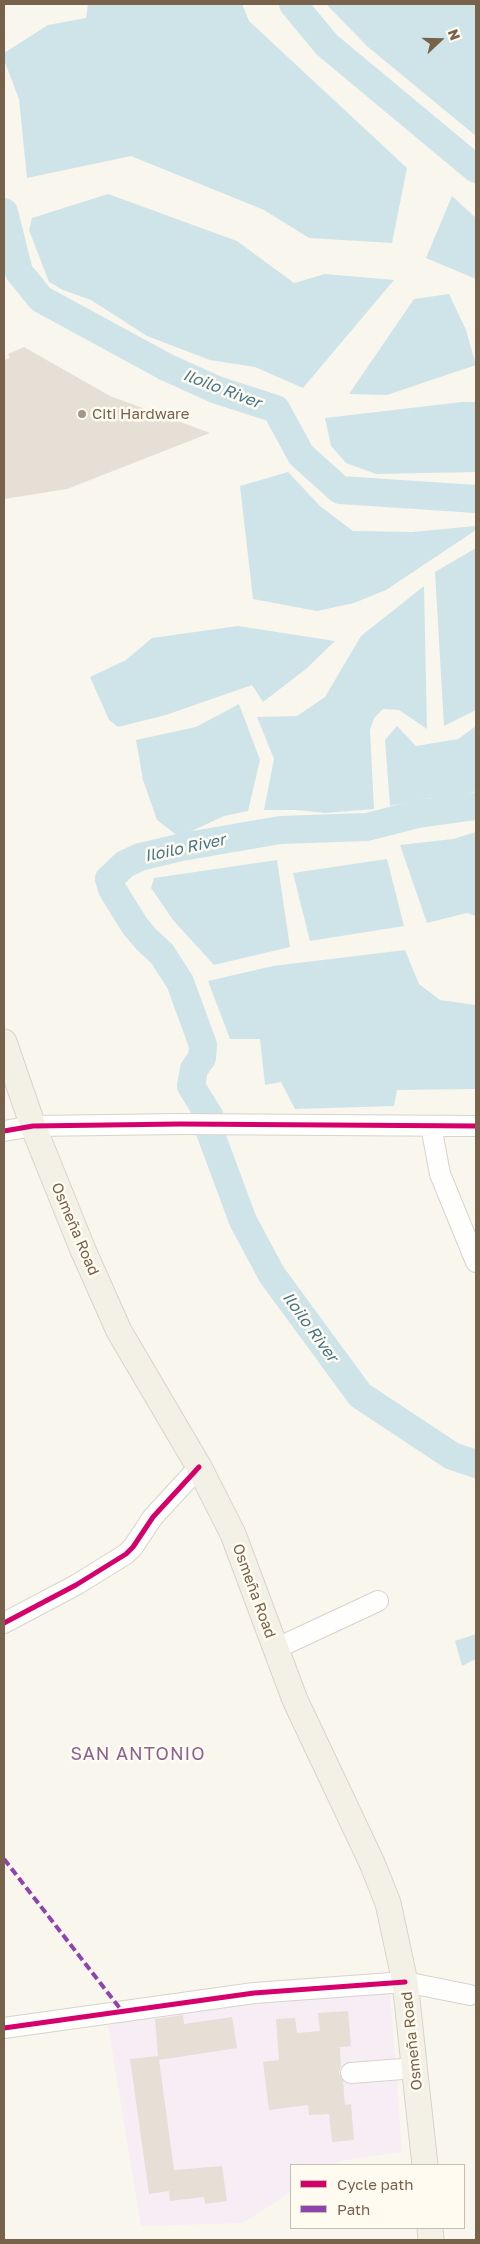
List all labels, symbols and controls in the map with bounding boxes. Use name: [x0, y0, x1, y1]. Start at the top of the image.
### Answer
north arrow: [415, 15, 465, 65]
text: N: [445, 26, 464, 42]
water label: Iloilo River: [180, 365, 264, 413]
place label: Citi Hardware: [92, 405, 190, 423]
marker: Citi Hardware: [76, 408, 88, 420]
water label: Iloilo River: [143, 830, 227, 866]
street label: Osmeña Road: [47, 1180, 103, 1278]
water label: Iloilo River: [278, 1288, 342, 1366]
street label: Osmeña Road: [229, 1541, 279, 1641]
district label: SAN ANTONIO: [69, 1743, 207, 1765]
street label: Osmeña Road: [398, 1991, 426, 2091]
legend: [290, 2164, 465, 2229]
text: Cycle path: [337, 2175, 413, 2193]
text: Path: [337, 2200, 370, 2218]

